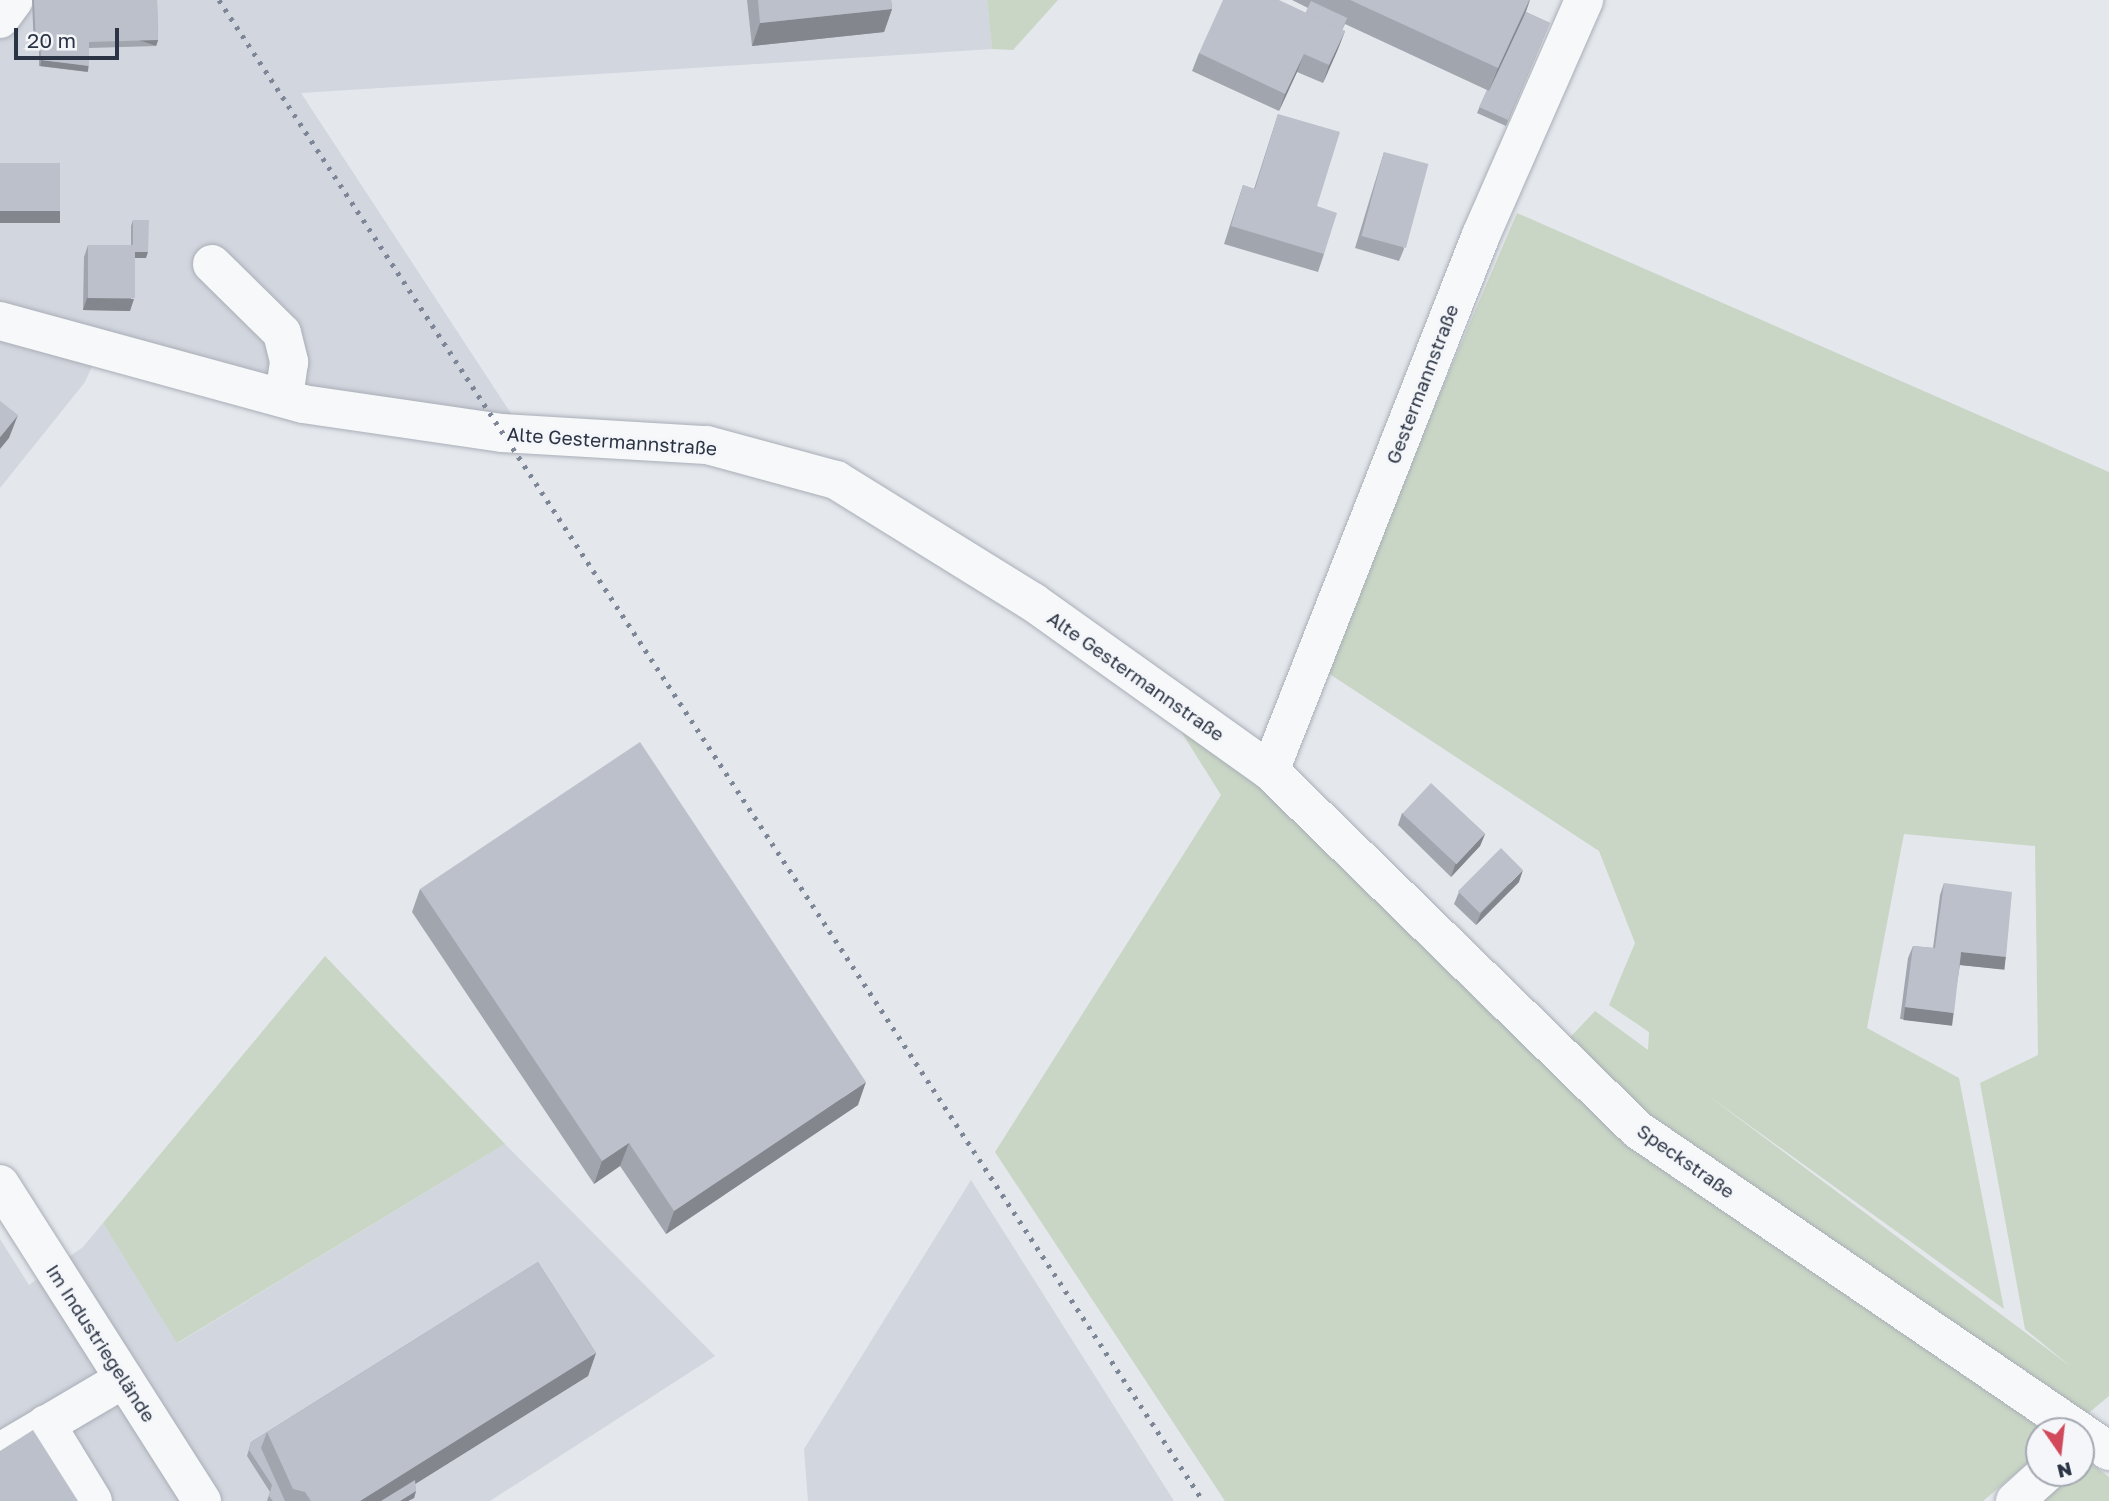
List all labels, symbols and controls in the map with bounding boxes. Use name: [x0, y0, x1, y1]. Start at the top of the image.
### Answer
scale bar: [18, 14, 122, 58]
text: 20 m: [27, 27, 76, 53]
street label: Gestermannstraße: [1381, 301, 1463, 467]
street label: Alte Gestermannstraße: [506, 422, 718, 460]
street label: Alte Gestermannstraße: [1043, 606, 1229, 746]
street label: Speckstraße: [1633, 1119, 1739, 1203]
street label: Im Industriegelände: [41, 1260, 161, 1426]
north arrow: [2025, 1417, 2095, 1487]
text: N: [2055, 1458, 2075, 1484]

